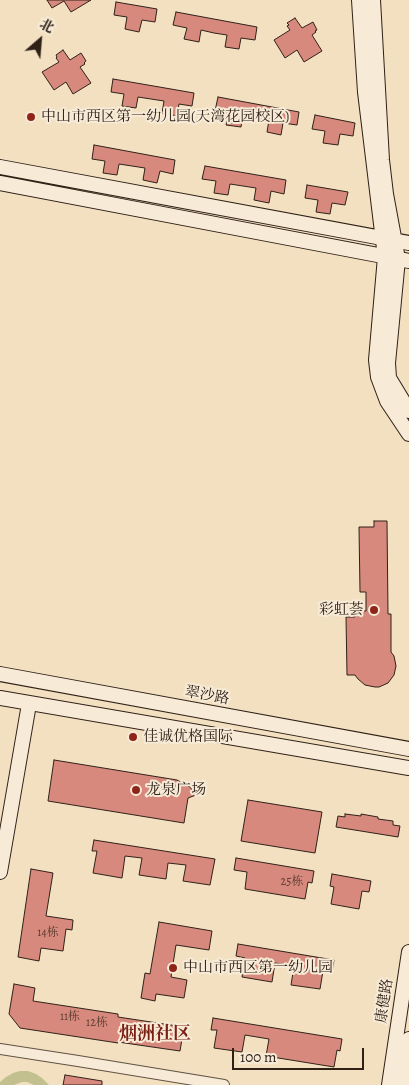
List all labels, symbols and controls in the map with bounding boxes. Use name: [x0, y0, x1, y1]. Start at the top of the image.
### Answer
north arrow: [15, 15, 65, 65]
text: 北: [36, 15, 58, 38]
place label: 中山市西区第一幼儿园(天湾花园校区): [41, 108, 289, 126]
marker: 中山市西区第一幼儿园(天湾花园校区): [25, 111, 37, 123]
place label: 彩虹荟: [319, 601, 364, 619]
marker: 彩虹荟: [368, 604, 380, 616]
street label: 翠沙路: [183, 683, 231, 709]
place label: 佳诚优格国际: [143, 728, 233, 746]
marker: 佳诚优格国际: [127, 731, 139, 743]
place label: 龙泉广场: [146, 781, 206, 799]
marker: 龙泉广场: [130, 784, 142, 796]
house number: 25栋: [281, 875, 303, 889]
house number: 14栋: [37, 926, 59, 940]
place label: 中山市西区第一幼儿园: [183, 959, 333, 977]
marker: 中山市西区第一幼儿园: [167, 962, 179, 974]
street label: 康健路: [373, 977, 397, 1025]
house number: 11栋: [60, 1010, 80, 1024]
house number: 12栋: [86, 1016, 108, 1030]
district label: 烟洲社区: [119, 1024, 191, 1046]
scale bar: [234, 1038, 366, 1070]
text: 100 m: [240, 1047, 277, 1067]

